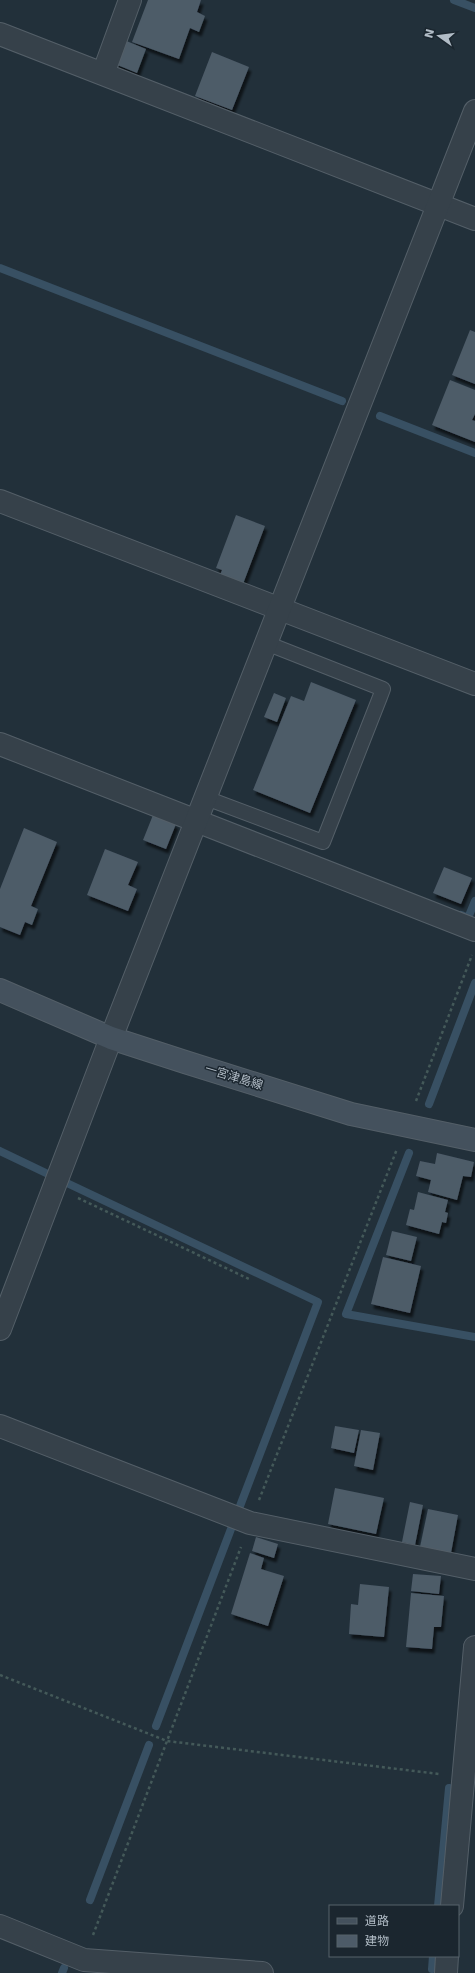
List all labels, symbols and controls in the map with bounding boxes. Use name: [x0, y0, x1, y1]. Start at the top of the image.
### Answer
north arrow: [419, 16, 459, 56]
text: N: [422, 28, 437, 40]
street label: 一宮津島線: [203, 1062, 265, 1092]
legend: [329, 1905, 459, 1957]
text: 道路: [365, 1914, 389, 1928]
text: 建物: [365, 1934, 389, 1948]

